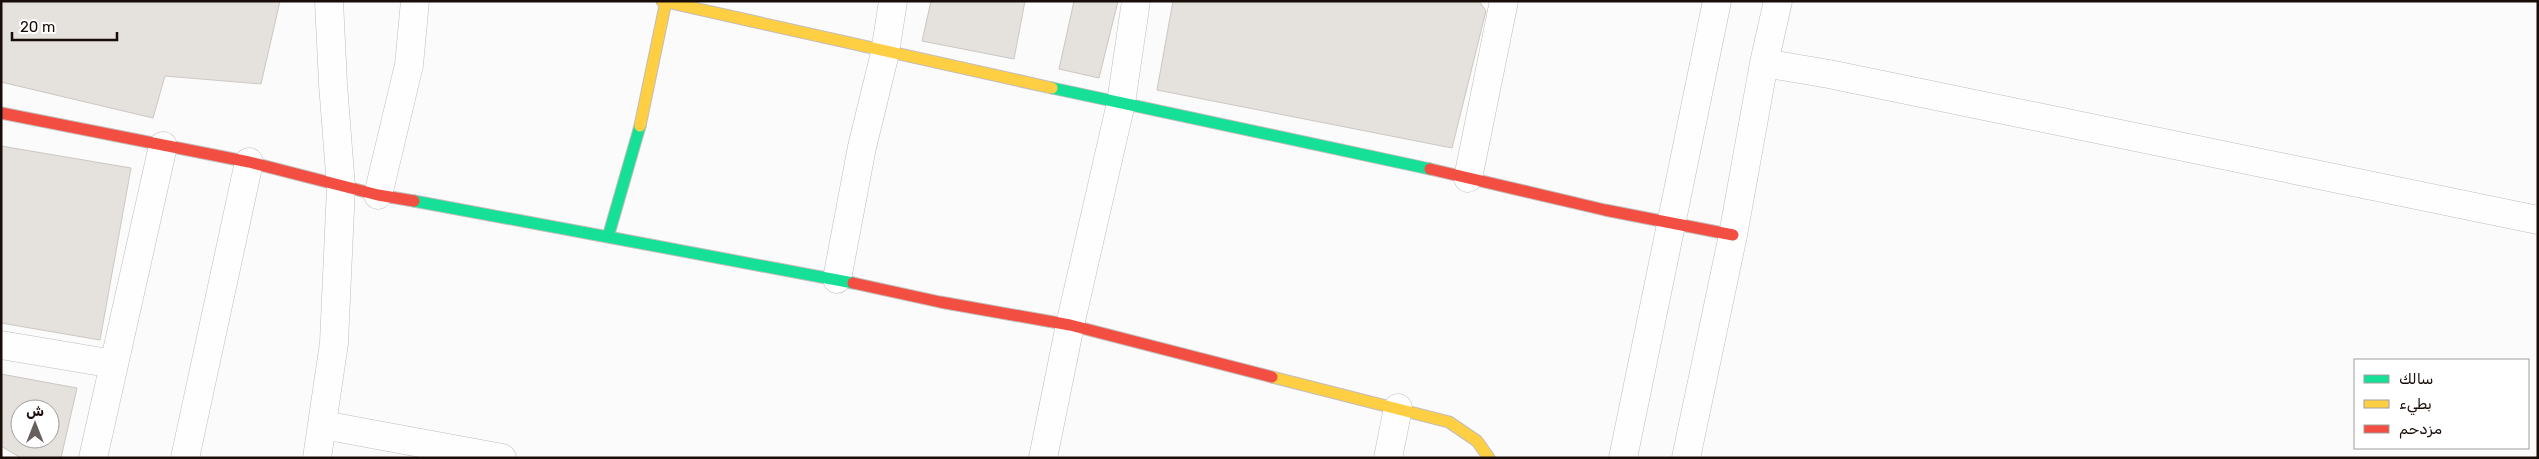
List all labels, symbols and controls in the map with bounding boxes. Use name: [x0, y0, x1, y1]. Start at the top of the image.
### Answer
scale bar: [12, 10, 118, 42]
text: 20 m: [20, 18, 55, 36]
legend: [2354, 359, 2529, 449]
text: سالك: [2399, 370, 2434, 388]
text: بطيء: [2399, 395, 2432, 416]
north arrow: [10, 399, 60, 449]
text: ش: [26, 403, 44, 420]
text: مزدحم: [2399, 420, 2442, 439]

